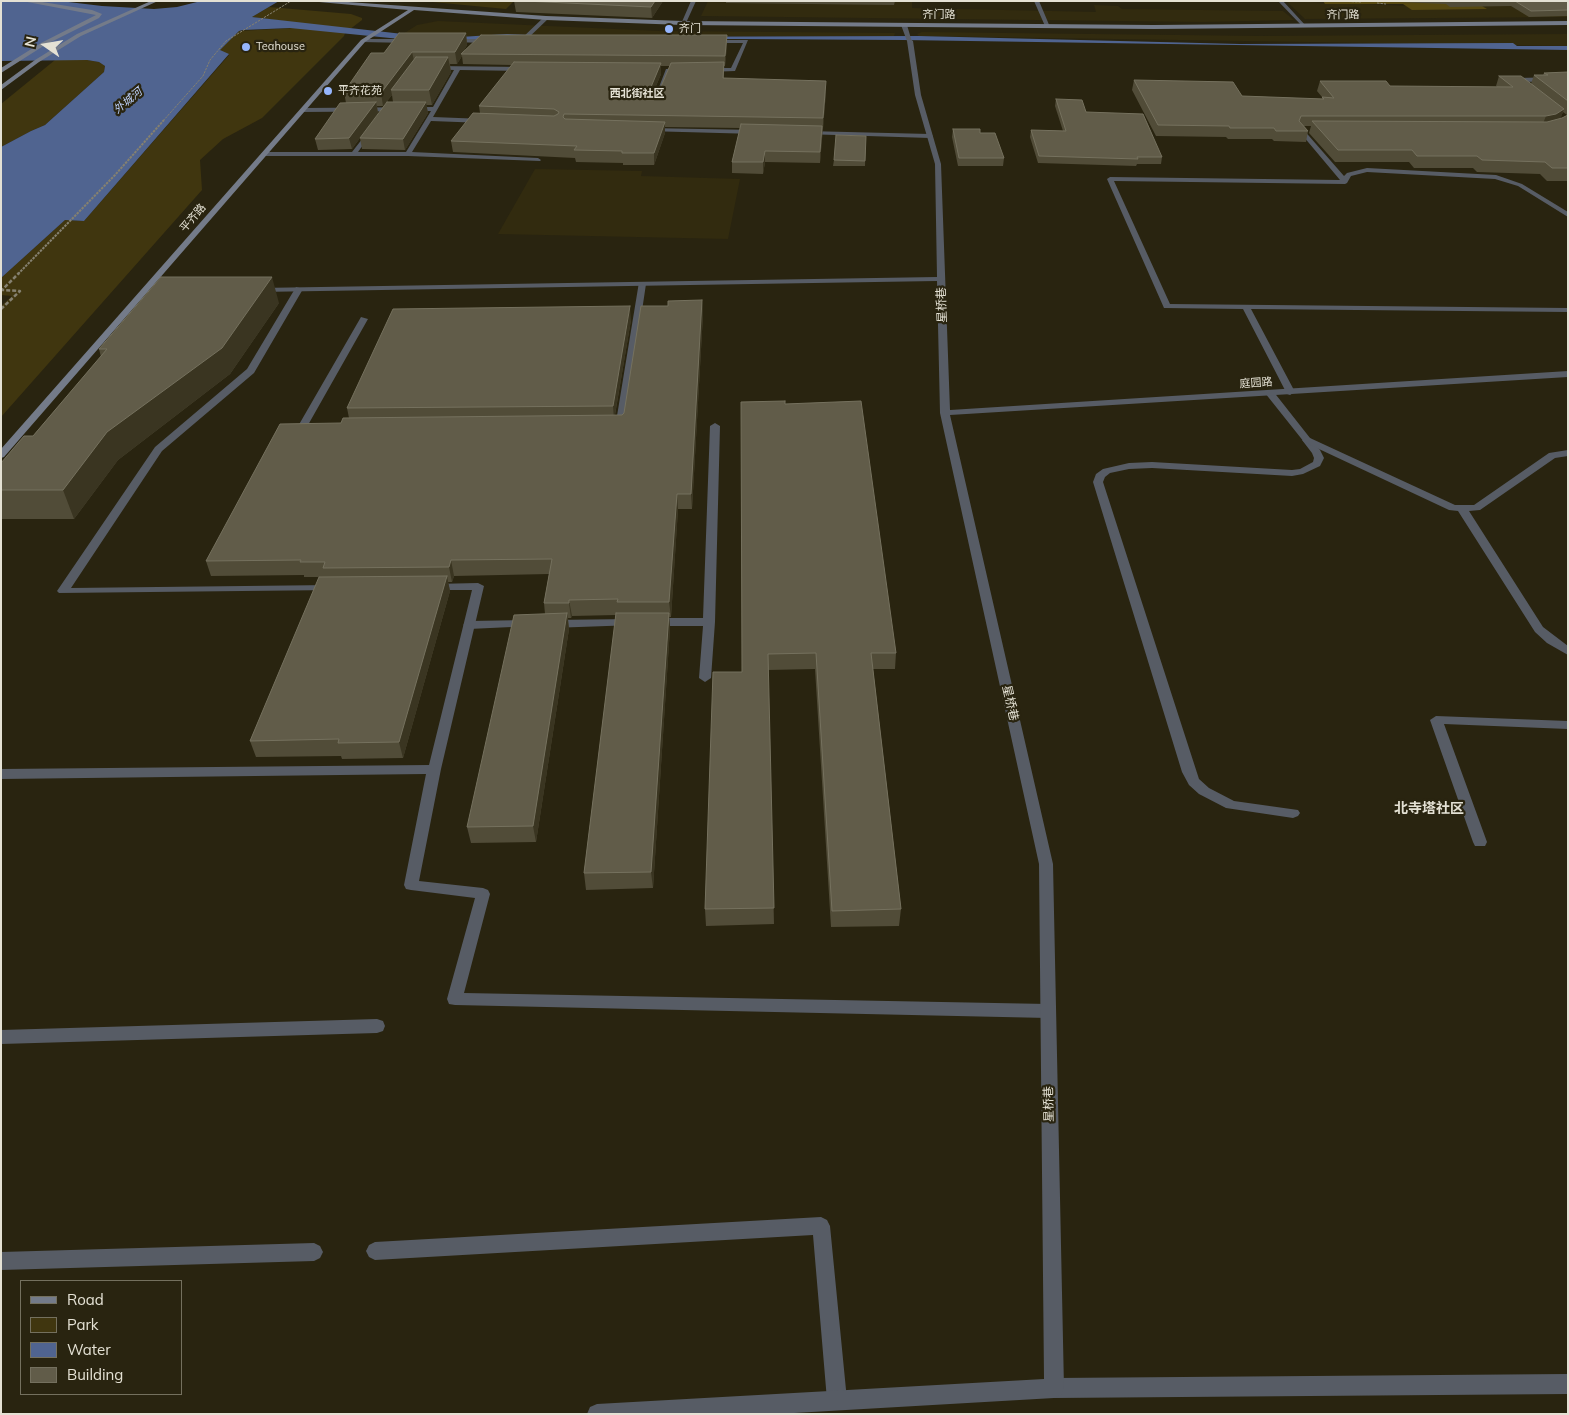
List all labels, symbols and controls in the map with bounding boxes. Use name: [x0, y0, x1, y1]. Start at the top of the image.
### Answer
street label: 齐门路: [923, 8, 955, 22]
street label: 齐门路: [1326, 8, 1360, 22]
north arrow: [20, 20, 70, 70]
place label: 齐门: [679, 22, 701, 36]
marker: 齐门: [663, 23, 675, 35]
text: N: [20, 34, 40, 49]
place label: Teahouse: [256, 40, 305, 54]
marker: Teahouse: [240, 41, 252, 53]
place label: 平齐花苑: [338, 84, 382, 98]
water label: 外城河: [111, 85, 145, 117]
marker: 平齐花苑: [322, 85, 334, 97]
district label: 西北街社区: [610, 87, 664, 101]
street label: 平齐路: [177, 201, 209, 235]
street label: 星桥巷: [934, 287, 950, 323]
street label: 庭园路: [1239, 375, 1273, 391]
street label: 星桥巷: [999, 684, 1021, 722]
district label: 北寺塔社区: [1394, 801, 1464, 817]
street label: 星桥巷: [1041, 1086, 1057, 1122]
legend: [20, 1280, 182, 1395]
text: Road: [67, 1290, 104, 1309]
text: Park: [67, 1315, 99, 1334]
text: Water: [67, 1340, 111, 1359]
text: Building: [67, 1365, 123, 1384]

